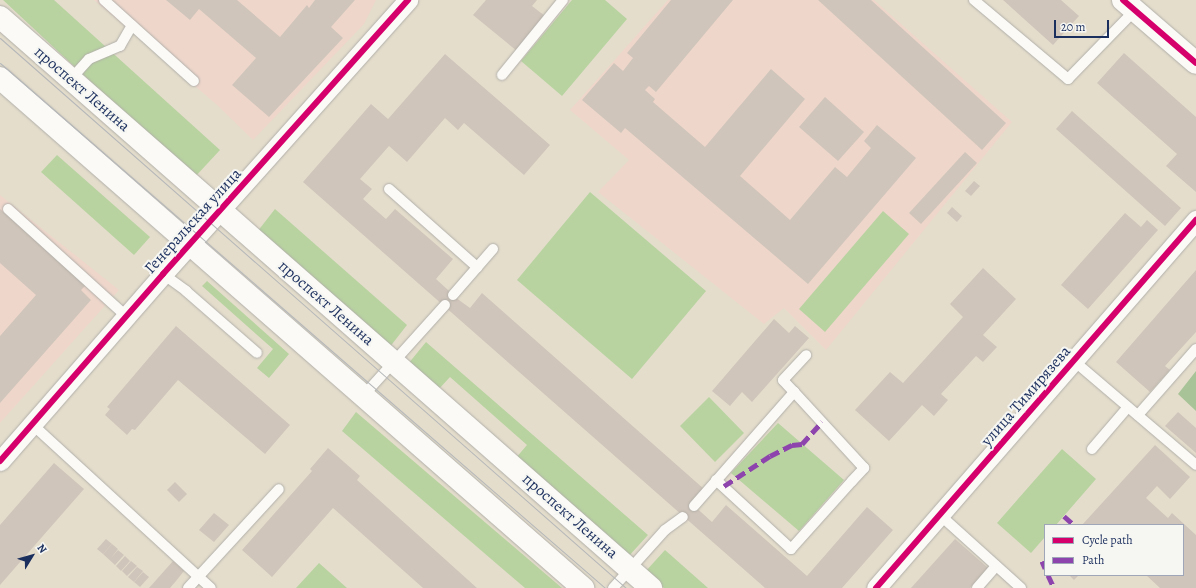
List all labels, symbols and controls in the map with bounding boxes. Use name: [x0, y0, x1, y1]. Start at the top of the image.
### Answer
scale bar: [1056, 12, 1111, 38]
text: 20 m: [1061, 19, 1085, 35]
street label: проспект Ленина: [30, 42, 134, 136]
street label: Генеральская улица: [141, 164, 245, 278]
street label: проспект Ленина: [274, 256, 378, 350]
street label: улица Тимирязева: [977, 342, 1075, 450]
street label: проспект Ленина: [518, 469, 622, 563]
legend: [1044, 524, 1184, 576]
text: Cycle path: [1082, 532, 1133, 548]
north arrow: [12, 536, 52, 576]
text: N: [34, 541, 50, 556]
text: Path: [1082, 552, 1104, 568]

